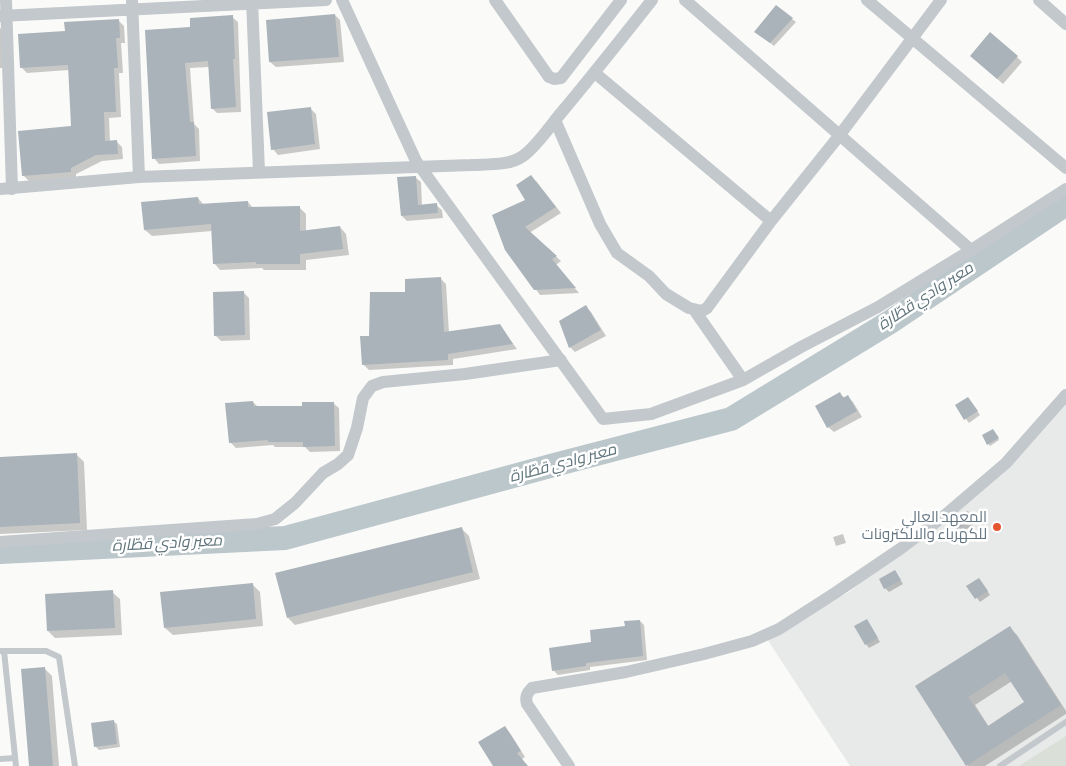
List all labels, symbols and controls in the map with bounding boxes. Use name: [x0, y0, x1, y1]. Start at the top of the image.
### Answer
water label: معبر وادي قطّارة: [875, 259, 977, 335]
water label: معبر وادي قطّارة: [507, 440, 619, 488]
place label: المعهد العالي للكهرباء والالكترونات: [862, 509, 987, 544]
marker: المعهد العالي للكهرباء والالكترونات: [991, 521, 1003, 533]
water label: معبر وادي قطّارة: [112, 532, 222, 556]

